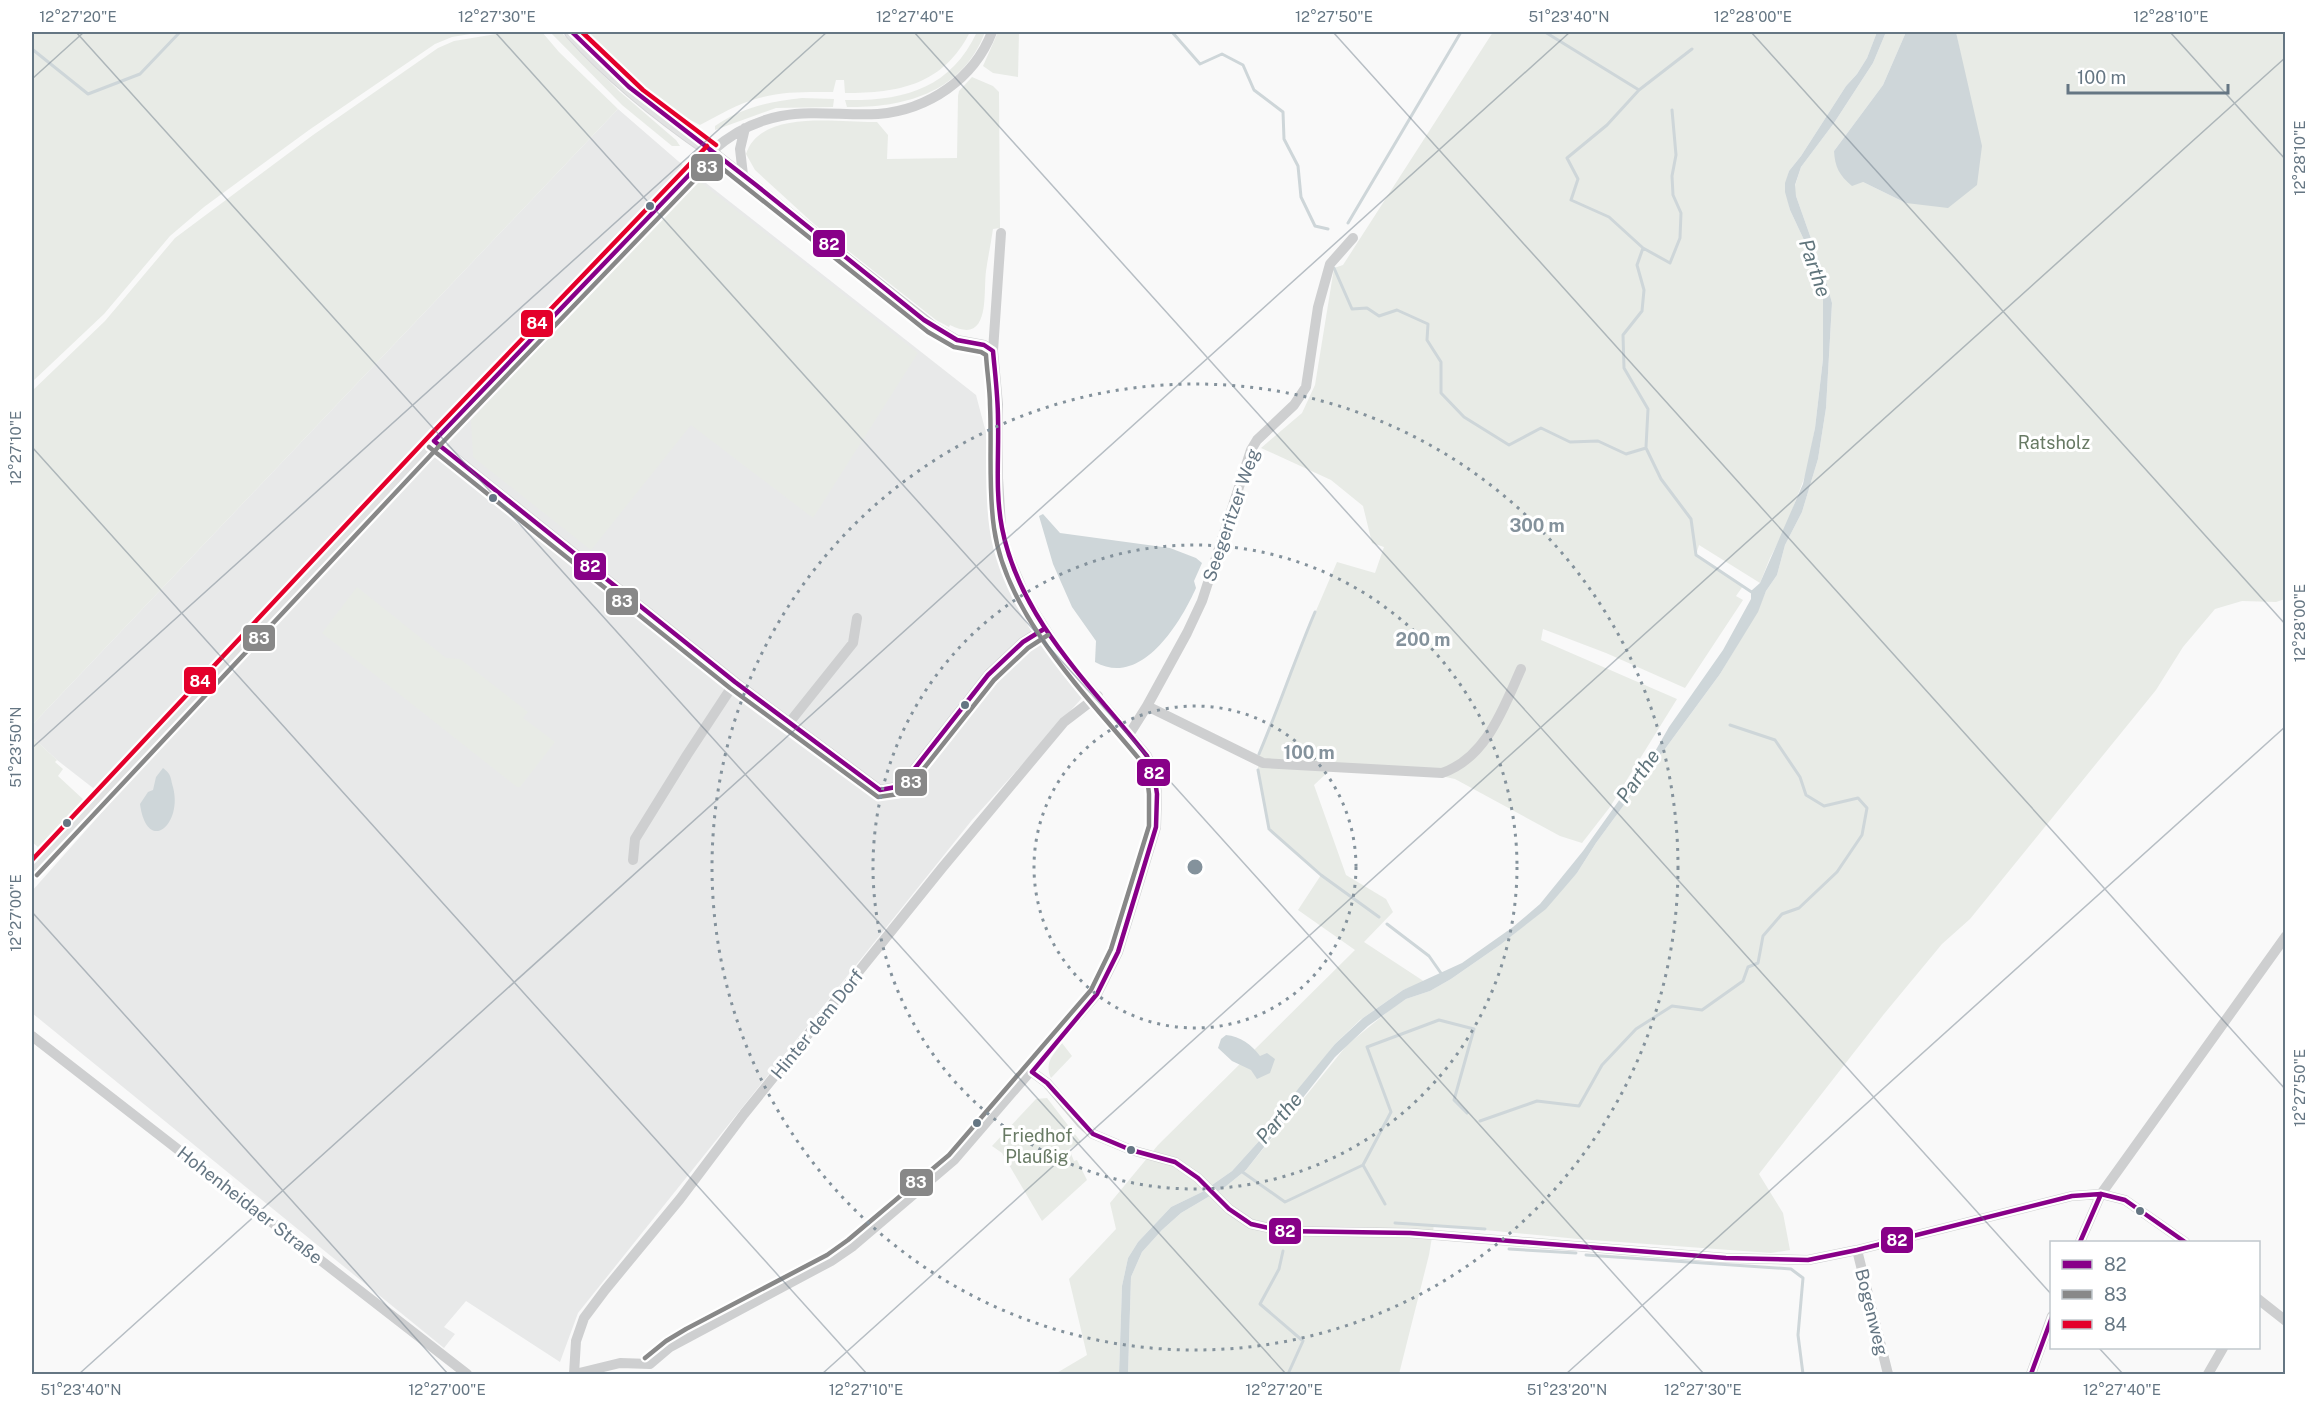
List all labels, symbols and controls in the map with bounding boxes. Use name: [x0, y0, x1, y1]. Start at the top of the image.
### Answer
text: 12°27'20"E: [39, 8, 117, 25]
text: 12°27'30"E: [458, 8, 536, 25]
text: 12°27'40"E: [876, 8, 954, 25]
text: 12°27'50"E: [1295, 8, 1373, 25]
text: 51°23'40"N: [1528, 8, 1610, 25]
text: 12°28'00"E: [1714, 8, 1792, 25]
text: 12°28'10"E: [2133, 8, 2209, 25]
scale bar: [2068, 57, 2228, 95]
text: 100 m: [2077, 67, 2126, 88]
text: 12°28'10"E: [2291, 120, 2308, 196]
line badge: 83: [690, 153, 724, 182]
text: 83: [696, 158, 718, 177]
unlabelled marker: [644, 200, 656, 212]
line badge: 82: [812, 229, 846, 258]
text: 82: [819, 235, 839, 254]
water label: Parthe: [1794, 236, 1836, 300]
line badge: 84: [520, 309, 554, 338]
text: 84: [526, 314, 548, 333]
text: 12°27'10"E: [7, 411, 24, 485]
park label: Ratsholz: [2018, 432, 2090, 453]
street label: Seegeritzer Weg: [1198, 446, 1264, 584]
unlabelled marker: [487, 492, 499, 504]
text: 300 m: [1509, 515, 1565, 536]
line badge: 82: [573, 552, 607, 581]
text: 82: [580, 557, 600, 576]
text: 12°28'00"E: [2291, 584, 2308, 662]
line badge: 83: [605, 587, 639, 616]
text: 83: [611, 592, 633, 611]
line badge: 83: [242, 624, 276, 652]
text: 83: [248, 629, 270, 648]
text: 200 m: [1396, 629, 1450, 650]
line badge: 84: [183, 666, 217, 695]
text: 84: [189, 672, 211, 691]
unlabelled marker: [959, 699, 971, 711]
text: 51°23'50"N: [7, 706, 24, 788]
text: 100 m: [1283, 742, 1335, 763]
water label: Parthe: [1611, 745, 1665, 807]
line badge: 82: [1136, 758, 1171, 787]
text: 82: [1144, 764, 1164, 783]
line badge: 83: [894, 768, 928, 797]
text: 83: [900, 773, 922, 792]
unlabelled marker: [61, 817, 73, 829]
centre of rings: [1185, 857, 1205, 877]
text: 12°27'00"E: [7, 874, 24, 952]
street label: Hinter dem Dorf: [767, 965, 867, 1083]
text: 12°27'50"E: [2291, 1049, 2308, 1127]
water label: Parthe: [1251, 1087, 1307, 1149]
unlabelled marker: [971, 1117, 983, 1129]
park label: Friedhof Plaußig: [1002, 1125, 1072, 1167]
street label: Hohenheidaer Straße: [173, 1142, 327, 1268]
unlabelled marker: [1125, 1144, 1137, 1156]
line badge: 83: [899, 1168, 934, 1197]
text: 83: [905, 1173, 927, 1192]
unlabelled marker: [2134, 1205, 2146, 1217]
line badge: 82: [1268, 1217, 1302, 1245]
text: 82: [1275, 1222, 1295, 1241]
line badge: 82: [1880, 1226, 1914, 1254]
text: 82: [1887, 1231, 1907, 1250]
legend: [2050, 1241, 2260, 1349]
text: 82: [2104, 1254, 2126, 1275]
street label: Bogenweg: [1851, 1266, 1893, 1358]
text: 83: [2104, 1284, 2127, 1305]
text: 84: [2104, 1314, 2127, 1335]
text: 51°23'40"N: [40, 1381, 122, 1398]
text: 12°27'00"E: [408, 1381, 486, 1398]
text: 12°27'10"E: [829, 1381, 903, 1398]
text: 12°27'20"E: [1245, 1381, 1323, 1398]
text: 51°23'20"N: [1527, 1381, 1607, 1398]
text: 12°27'30"E: [1664, 1381, 1742, 1398]
text: 12°27'40"E: [2083, 1381, 2161, 1398]

